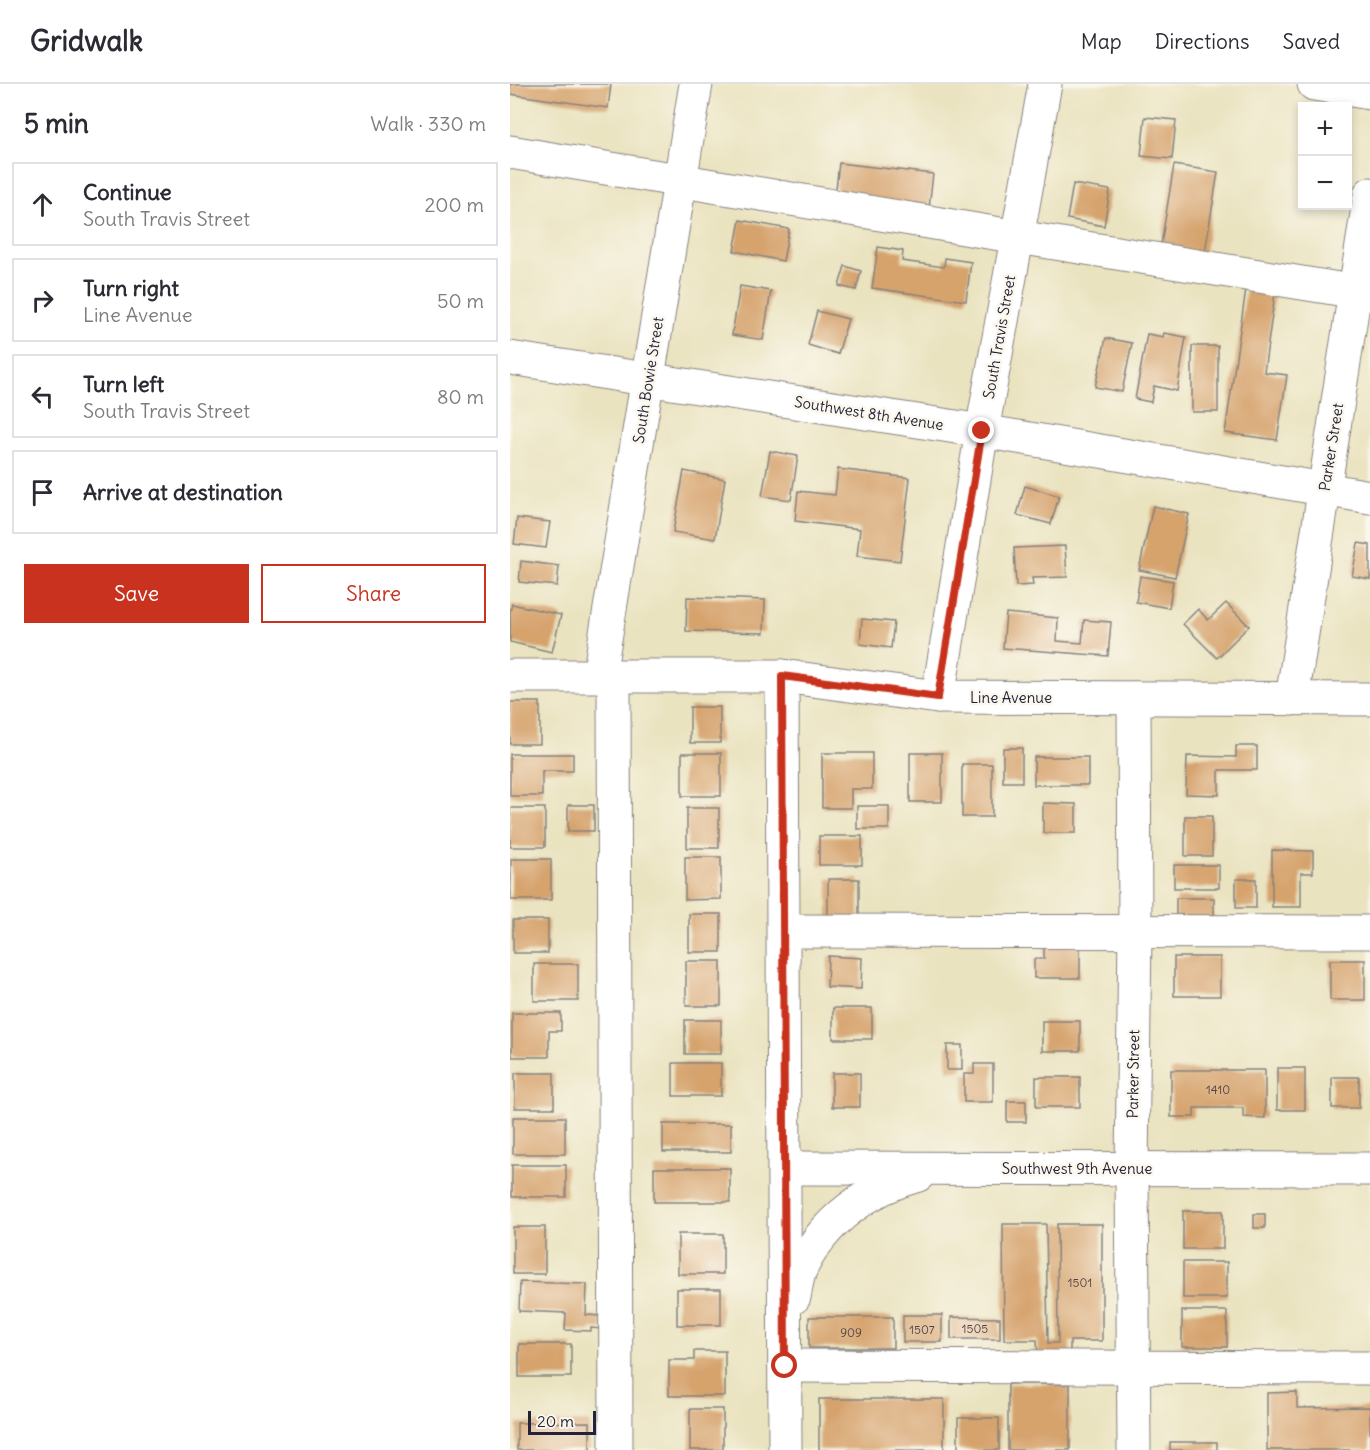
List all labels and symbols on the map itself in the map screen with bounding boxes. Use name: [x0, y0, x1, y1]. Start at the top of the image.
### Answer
street label: South Travis Street: [979, 274, 1019, 400]
street label: South Bowie Street: [629, 315, 667, 445]
street label: Southwest 8th Avenue: [793, 392, 945, 434]
street label: Parker Street: [1315, 402, 1347, 492]
route end: [968, 417, 994, 443]
street label: Line Avenue: [970, 688, 1052, 707]
street label: Parker Street: [1123, 1029, 1143, 1119]
house number: 1410: [1206, 1082, 1230, 1097]
street label: Southwest 9th Avenue: [1002, 1159, 1152, 1178]
house number: 1501: [1068, 1275, 1092, 1290]
house number: 1505: [962, 1321, 988, 1336]
house number: 1507: [909, 1322, 935, 1337]
house number: 909: [840, 1325, 862, 1340]
route start: [771, 1352, 797, 1378]
scale bar: [528, 1408, 596, 1436]

